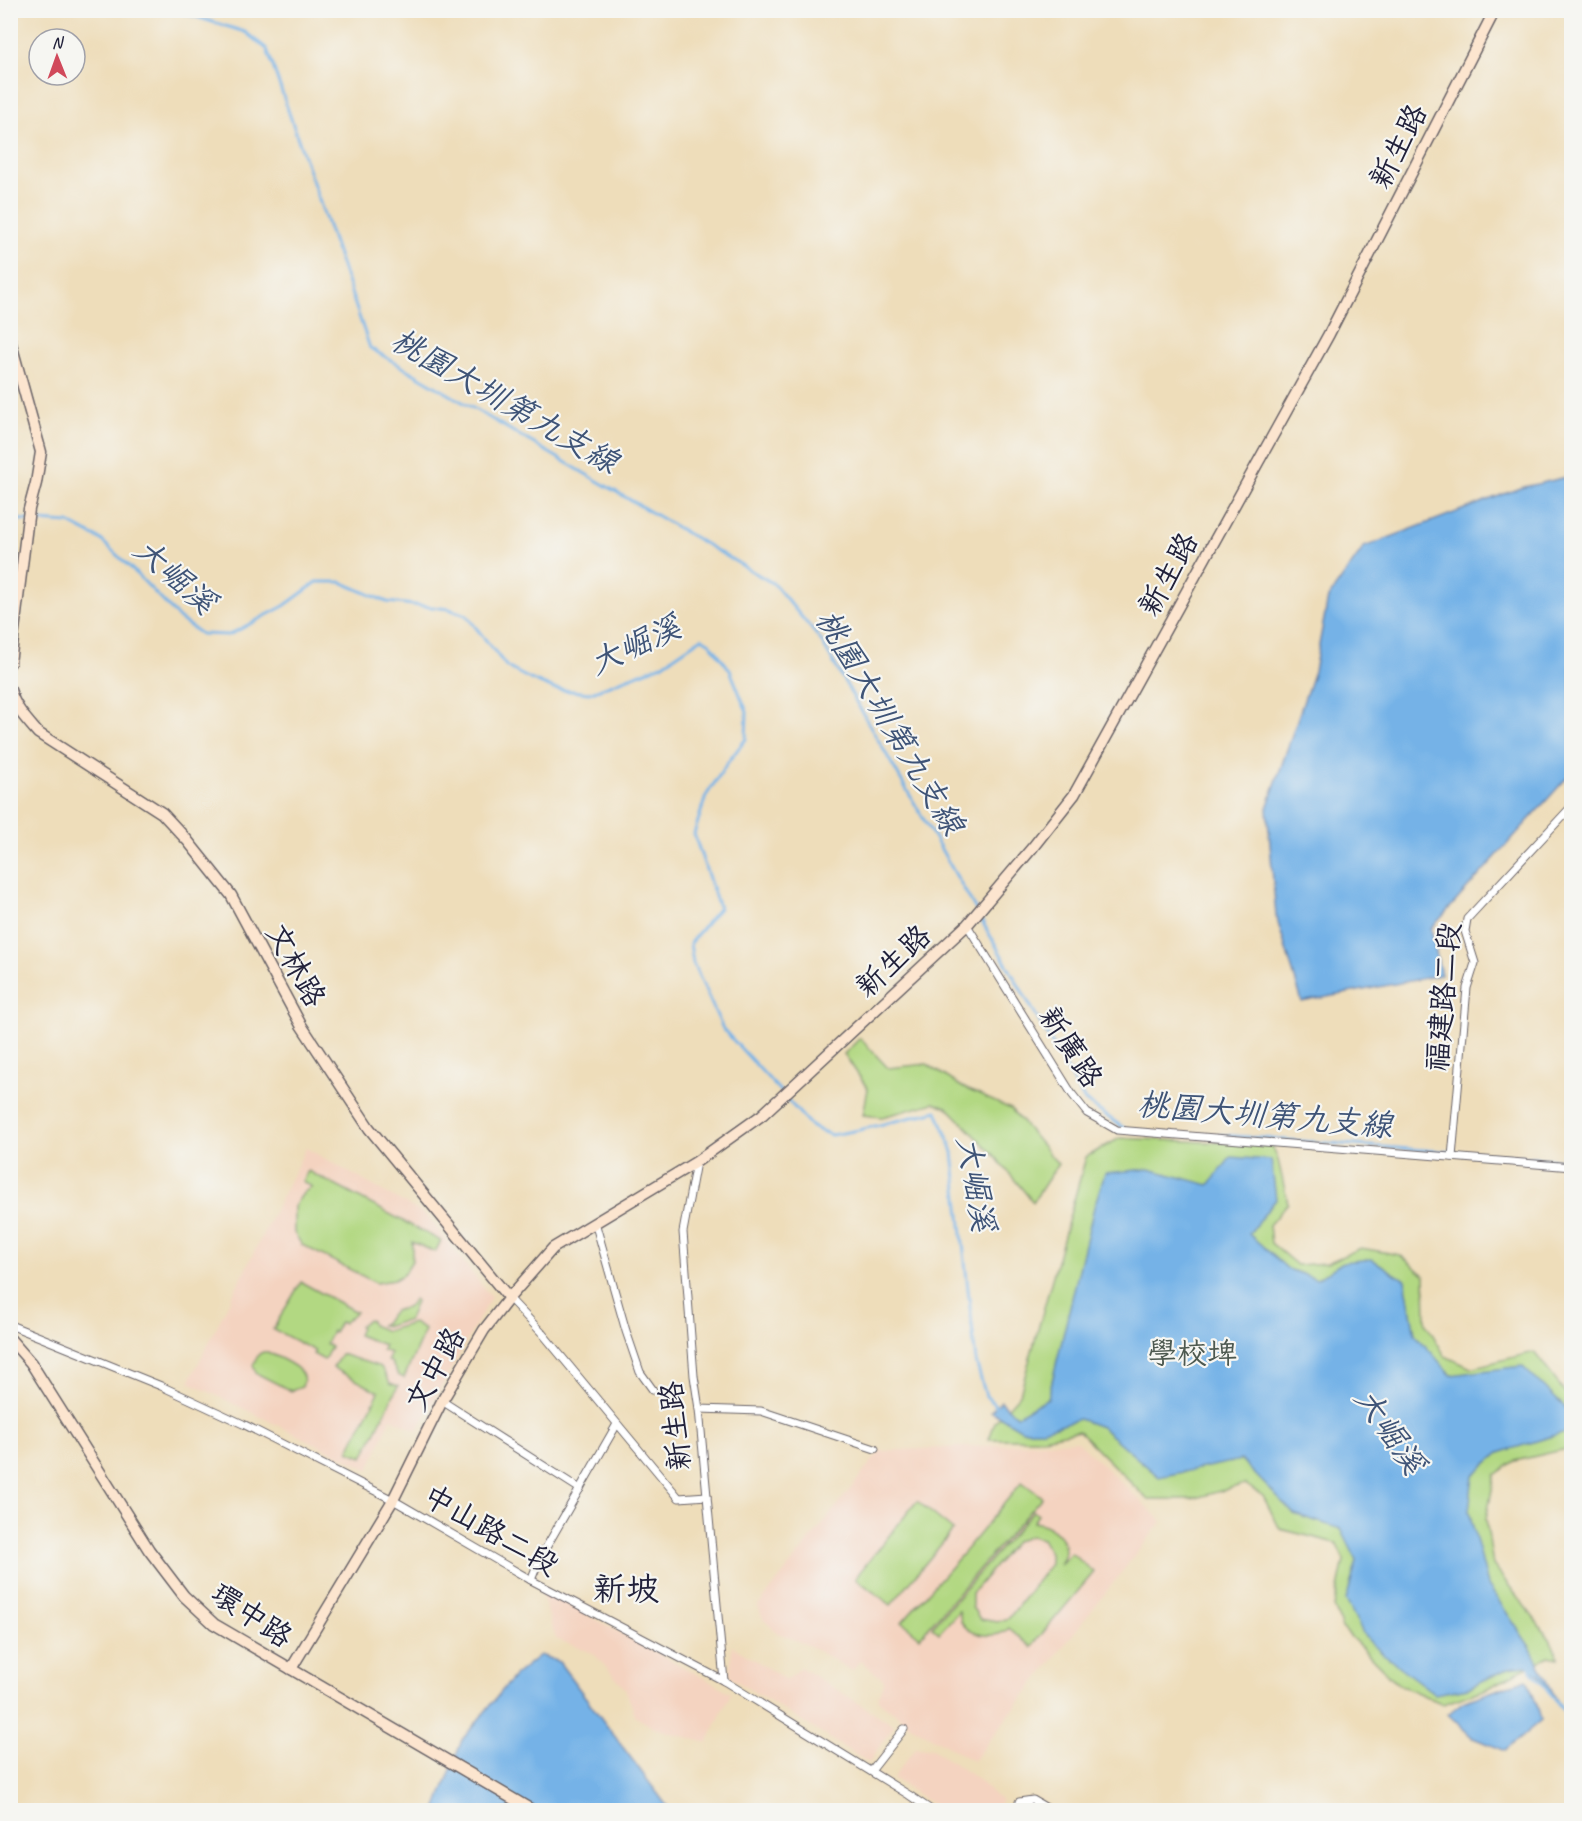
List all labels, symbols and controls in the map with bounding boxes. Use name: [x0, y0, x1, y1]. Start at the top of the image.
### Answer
north arrow: [27, 27, 87, 87]
text: N: [52, 33, 65, 53]
street label: 新生路: [1361, 97, 1435, 195]
water label: 桃園大圳第九支線: [384, 319, 628, 484]
street label: 新生路: [1130, 525, 1206, 623]
water label: 大崛溪: [125, 529, 226, 624]
water label: 桃園大圳第九支線: [806, 602, 975, 844]
water label: 大崛溪: [583, 605, 689, 684]
street label: 文林路: [258, 916, 334, 1014]
street label: 新生路: [847, 916, 939, 1006]
street label: 福建路二段: [1418, 921, 1468, 1073]
street label: 新廣路: [1031, 999, 1111, 1095]
water label: 桃園大圳第九支線: [1136, 1083, 1396, 1147]
water label: 大崛溪: [947, 1133, 1005, 1237]
street label: 文中路: [397, 1320, 473, 1418]
park label: 學校埤: [1147, 1334, 1237, 1372]
street label: 新生路: [651, 1379, 699, 1473]
water label: 大崛溪: [1346, 1380, 1435, 1484]
street label: 中山路二段: [417, 1476, 565, 1584]
district label: 新坡: [593, 1568, 659, 1610]
street label: 環中路: [204, 1574, 300, 1656]

